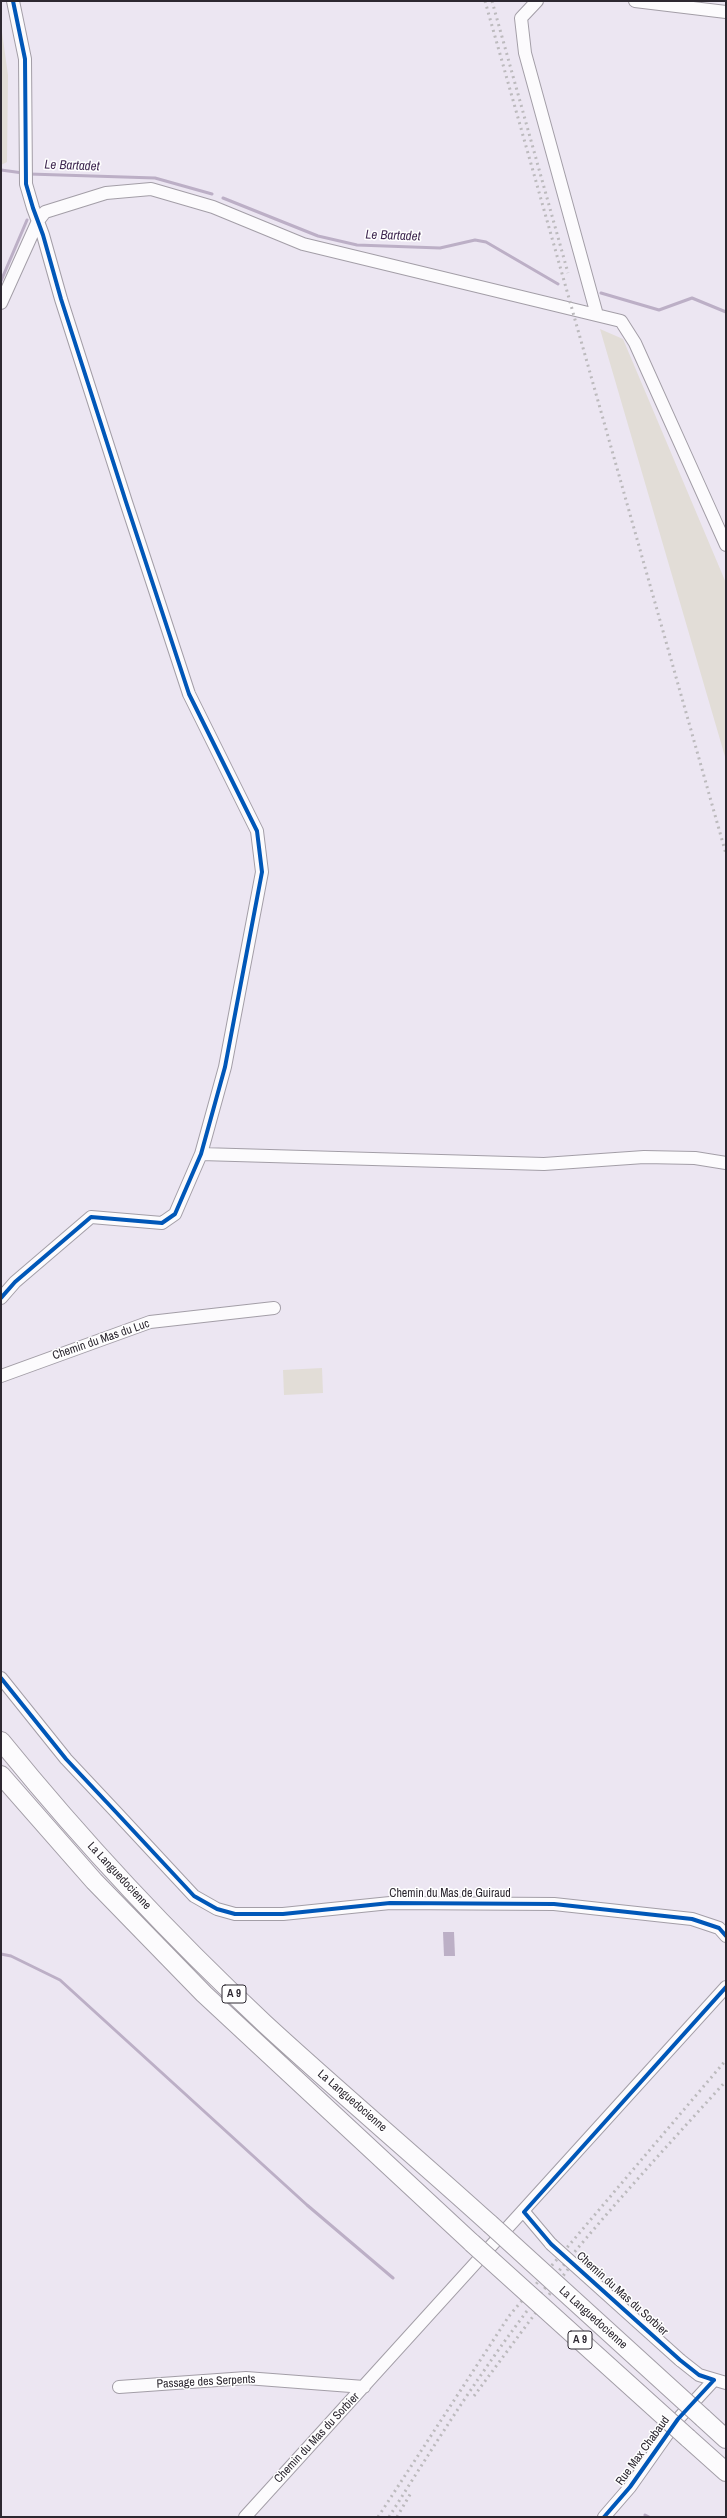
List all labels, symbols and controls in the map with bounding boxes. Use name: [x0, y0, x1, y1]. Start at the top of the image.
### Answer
water label: Le Bartadet: [44, 157, 100, 175]
water label: Le Bartadet: [365, 227, 421, 245]
street label: Chemin du Mas du Luc: [51, 1317, 151, 1363]
street label: La Languedocienne: [84, 1839, 154, 1913]
street label: Chemin du Mas de Guiraud: [389, 1887, 511, 1901]
road number: A 9: [222, 1985, 246, 2003]
street label: La Languedocienne: [314, 2067, 390, 2135]
street label: Chemin du Mas du Sorbier: [573, 2249, 671, 2339]
street label: La Languedocienne: [556, 2284, 630, 2352]
road number: A 9: [568, 2331, 592, 2349]
street label: Passage des Serpents: [156, 2372, 256, 2392]
street label: Chemin du Mas du Sorbier: [271, 2390, 363, 2486]
street label: Rue Max Chabaud: [613, 2414, 673, 2488]

